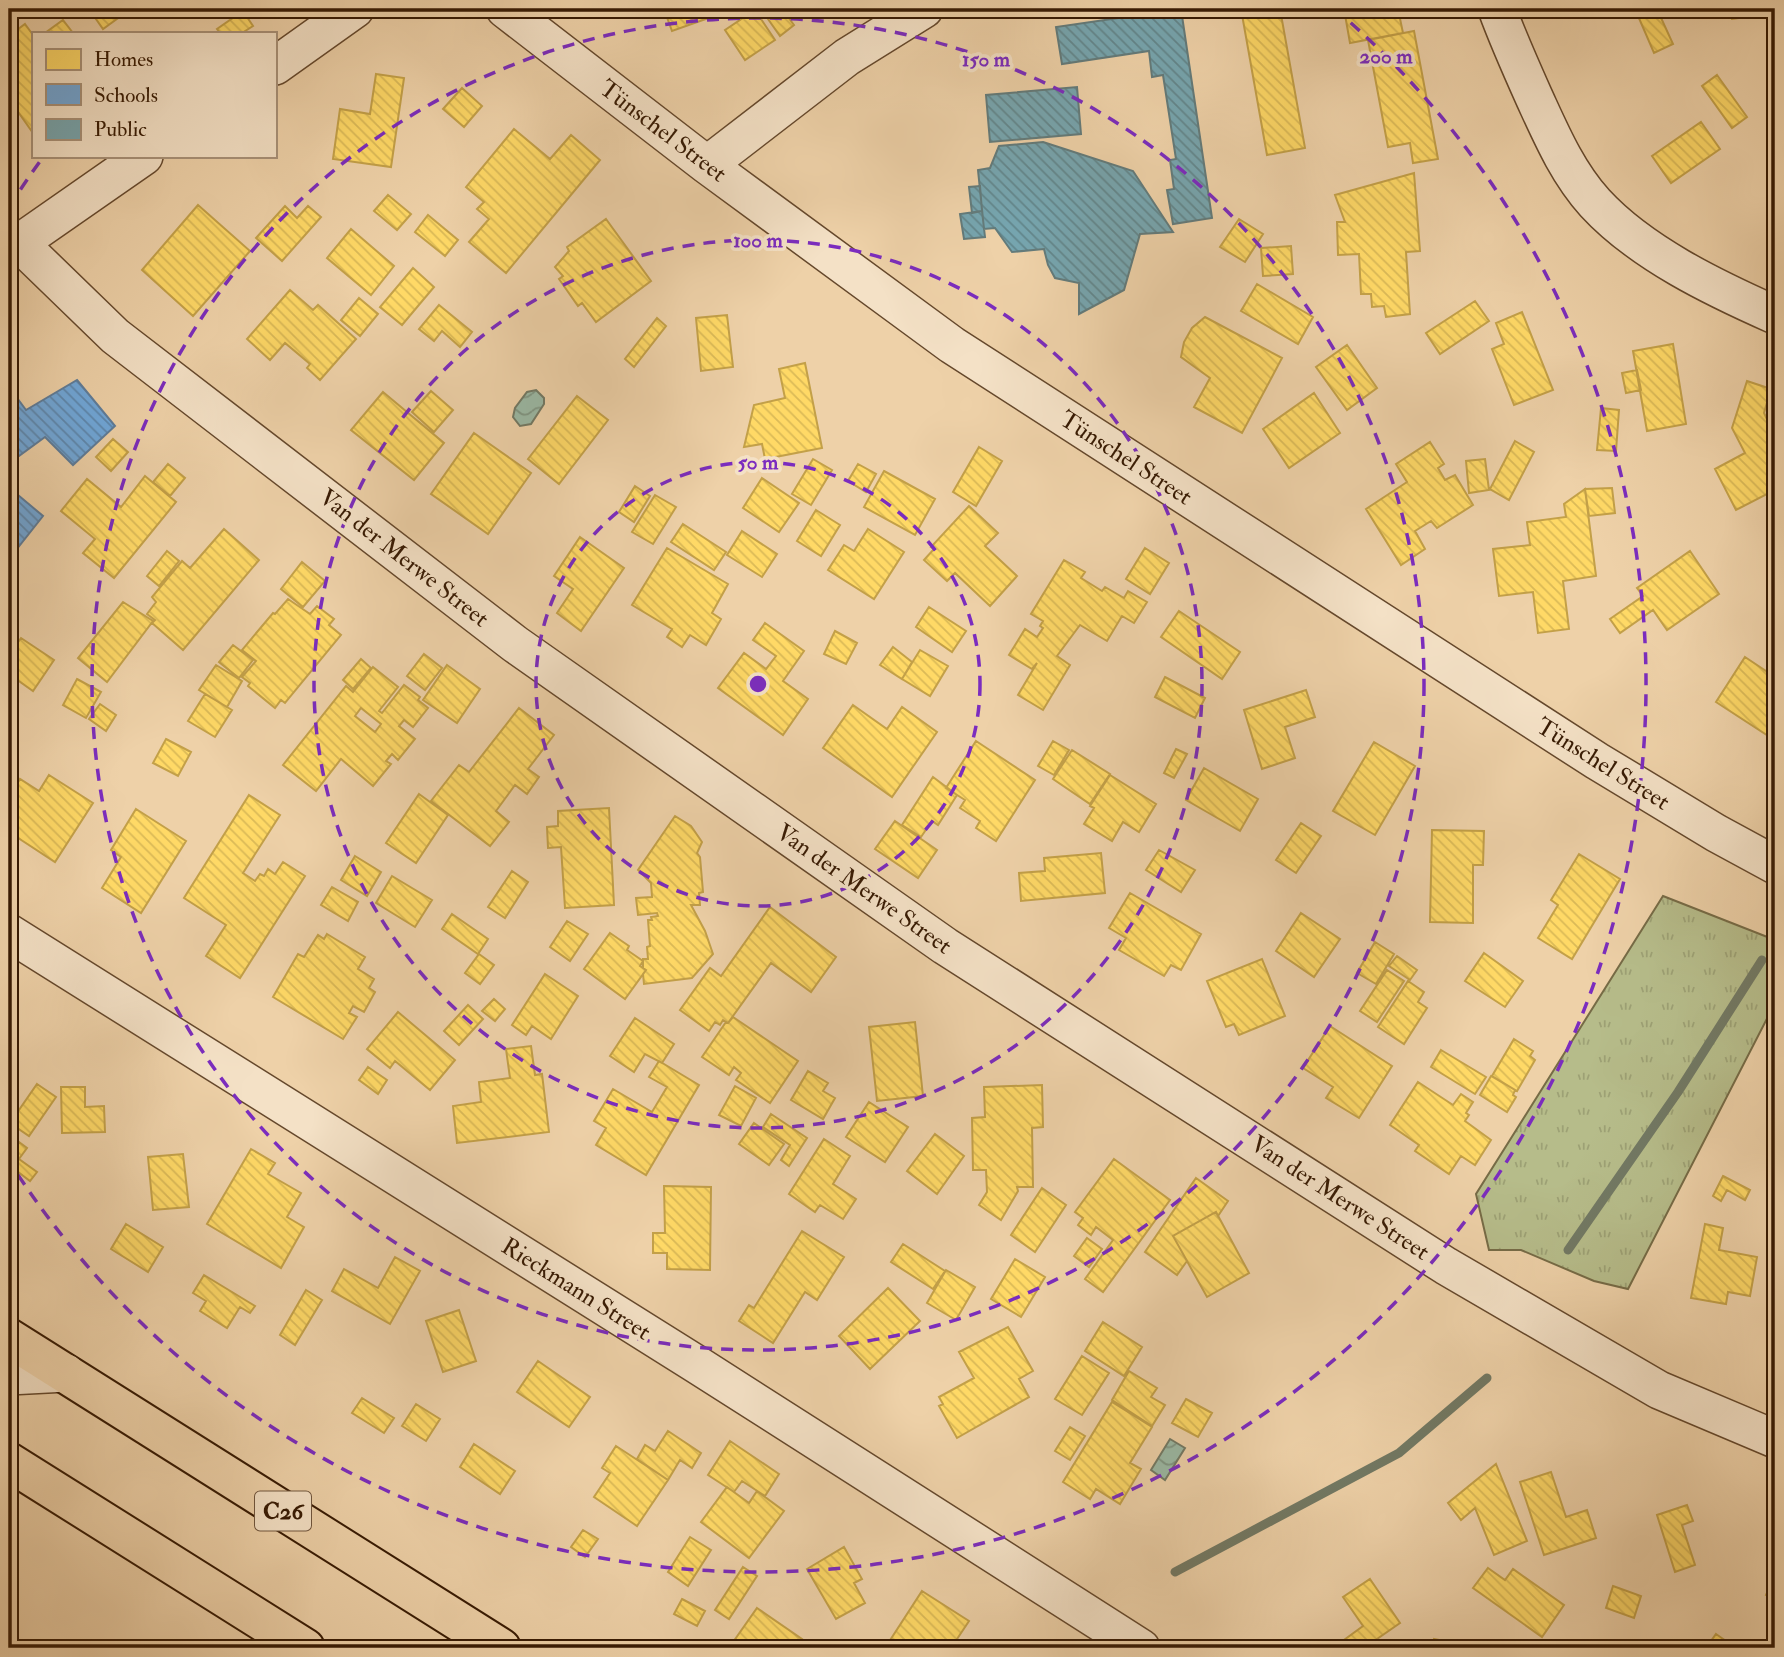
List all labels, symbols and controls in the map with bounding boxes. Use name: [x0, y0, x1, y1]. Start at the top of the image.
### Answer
legend: [32, 32, 276, 158]
text: 200 m: [1360, 43, 1413, 70]
text: Homes: [94, 46, 153, 73]
text: 150 m: [962, 46, 1011, 73]
street label: Tünschel Street: [593, 73, 733, 189]
text: Schools: [94, 82, 158, 109]
text: Public: [94, 116, 147, 143]
text: 100 m: [733, 227, 784, 254]
street label: Tünschel Street: [1054, 404, 1198, 512]
text: 50 m: [738, 449, 779, 476]
street label: Van der Merwe Street: [313, 482, 495, 634]
centre of rings: [746, 672, 770, 696]
street label: Tünschel Street: [1531, 711, 1676, 817]
street label: Van der Merwe Street: [770, 817, 958, 961]
street label: Van der Merwe Street: [1245, 1129, 1436, 1268]
street label: Rieckmann Street: [495, 1231, 657, 1347]
road number: C26: [255, 1492, 311, 1530]

